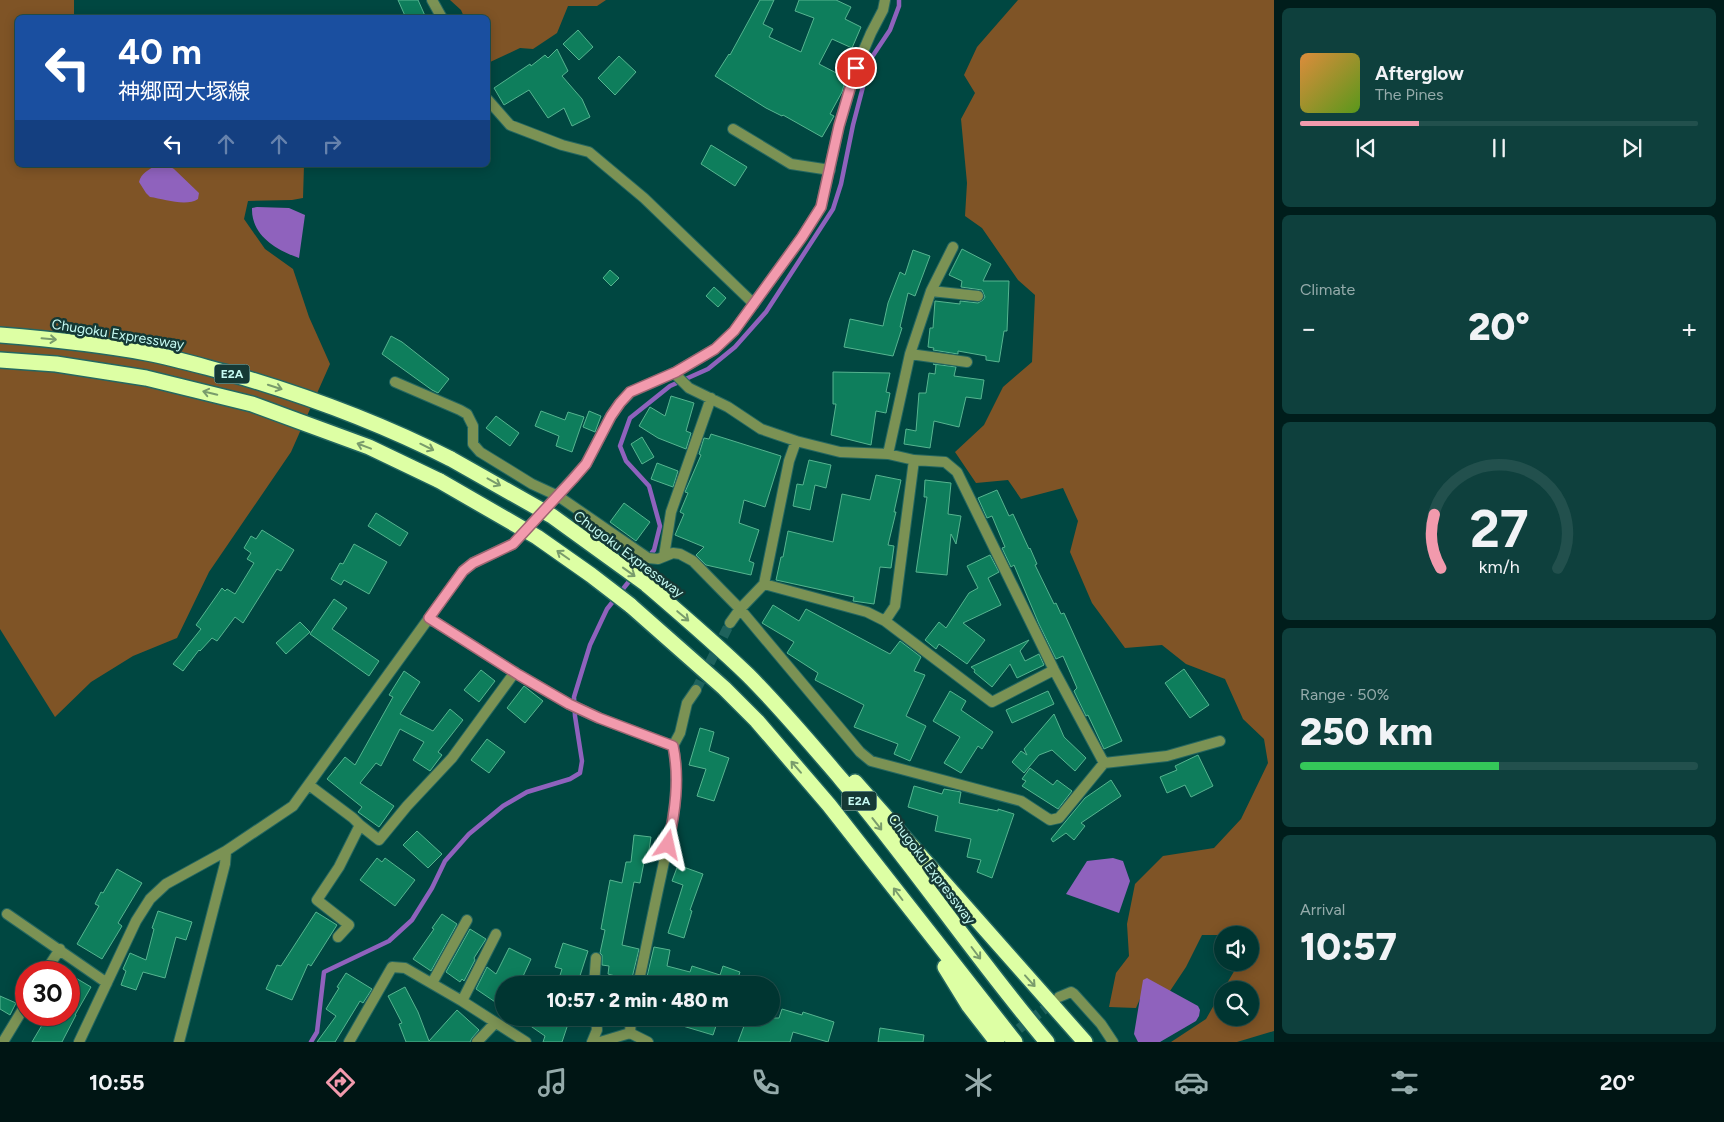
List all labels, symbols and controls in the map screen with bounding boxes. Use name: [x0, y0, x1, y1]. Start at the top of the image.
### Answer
text: 40 m: [118, 31, 202, 73]
icon: left: [35, 35, 100, 100]
pin: [835, 47, 877, 89]
icon: arrive: [842, 54, 870, 82]
text: Afterglow: [1375, 62, 1464, 85]
text: 神郷岡大塚線: [118, 78, 250, 105]
text: The Pines: [1375, 85, 1444, 104]
icon: left: [159, 130, 187, 158]
icon: ahead: [212, 130, 240, 158]
icon: ahead: [265, 130, 293, 158]
icon: right: [318, 130, 346, 158]
icon: previous: [1352, 134, 1380, 162]
icon: pause: [1485, 134, 1513, 162]
icon: next: [1618, 134, 1646, 162]
text: Climate: [1300, 280, 1355, 299]
text: 20°: [1468, 304, 1530, 350]
text: −: [1300, 311, 1317, 345]
text: +: [1681, 311, 1698, 345]
street label: Chugoku Expressway: [50, 316, 186, 353]
one-way arrow: [40, 334, 56, 344]
road number: E2A: [214, 364, 250, 384]
one-way arrow: [267, 383, 283, 392]
one-way arrow: [203, 388, 219, 398]
one-way arrow: [357, 440, 372, 450]
one-way arrow: [419, 442, 434, 452]
one-way arrow: [486, 478, 501, 487]
text: 27: [1469, 498, 1529, 560]
street label: Chugoku Expressway: [570, 507, 688, 602]
one-way arrow: [556, 550, 570, 560]
text: km/h: [1479, 556, 1519, 577]
one-way arrow: [622, 567, 636, 577]
one-way arrow: [676, 610, 689, 621]
text: Range · 50%: [1300, 685, 1389, 704]
text: 250 km: [1300, 709, 1433, 755]
one-way arrow: [790, 761, 802, 774]
road number: E2A: [842, 791, 876, 810]
street label: Chugoku Expressway: [885, 811, 979, 928]
one-way arrow: [871, 817, 882, 830]
position arrow: [641, 818, 693, 870]
one-way arrow: [893, 887, 903, 901]
text: Arrival: [1300, 900, 1345, 919]
text: 10:57: [1300, 924, 1397, 970]
map controls: [1214, 926, 1259, 1026]
button: sound: [1214, 926, 1259, 971]
one-way arrow: [970, 946, 981, 959]
speed limit sign: 30: [15, 961, 80, 1026]
one-way arrow: [1024, 974, 1036, 987]
button: search: [1214, 981, 1259, 1026]
text: 10:57 · 2 min · 480 m: [546, 989, 729, 1012]
icon: directions: [323, 1065, 358, 1100]
icon: music: [535, 1065, 570, 1100]
icon: phone: [748, 1065, 783, 1100]
icon: climate: [961, 1065, 996, 1100]
icon: car: [1174, 1065, 1209, 1100]
icon: filters: [1387, 1065, 1422, 1100]
text: 10:55: [89, 1069, 145, 1096]
text: 20°: [1600, 1069, 1635, 1096]

